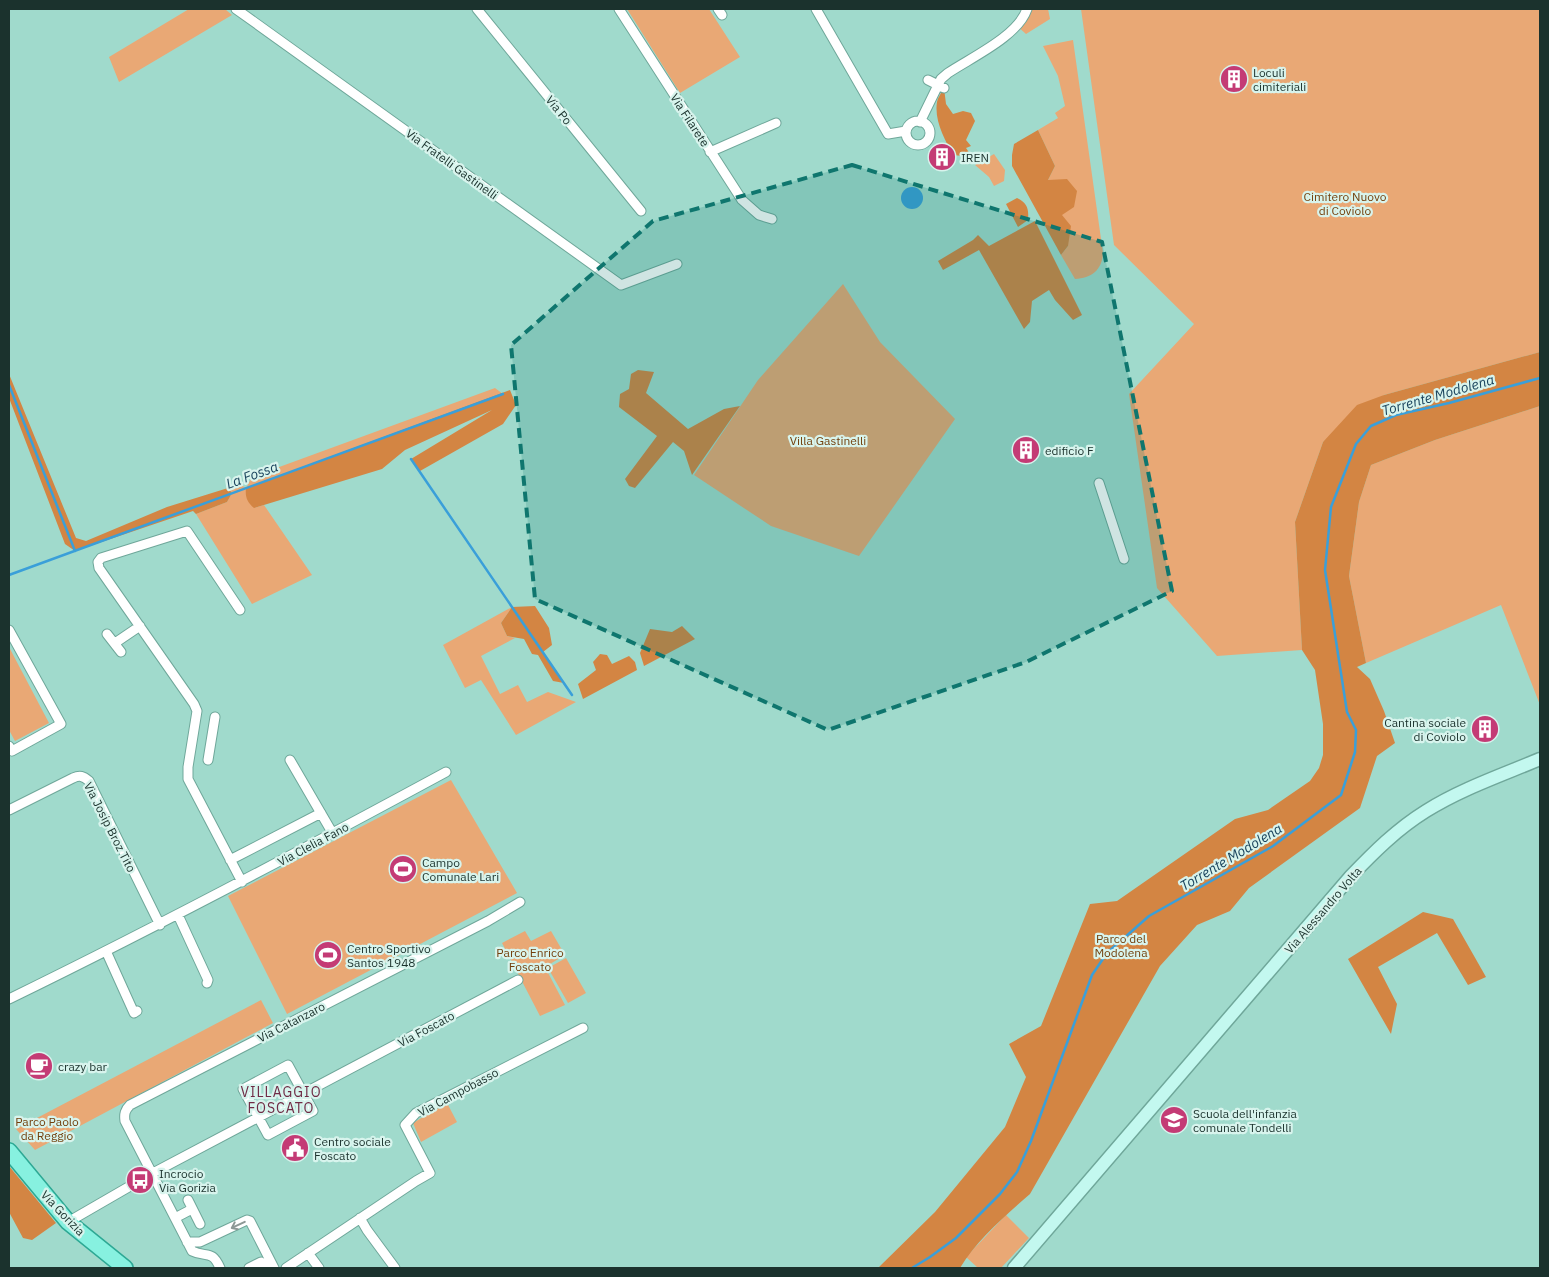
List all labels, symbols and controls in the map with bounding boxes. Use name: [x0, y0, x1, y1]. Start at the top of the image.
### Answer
building icon: Loculi cimiteriali: [1219, 64, 1249, 94]
place label: Loculi cimiteriali: [1253, 65, 1306, 94]
street label: Via Filarete: [667, 90, 713, 150]
street label: Via Po: [543, 92, 575, 128]
street label: Via Fratelli Gastinelli: [403, 125, 501, 203]
building icon: IREN: [927, 142, 957, 172]
place label: IREN: [961, 150, 989, 165]
park label: Cimitero Nuovo di Coviolo: [1303, 189, 1387, 218]
water label: Torrente Modolena: [1380, 370, 1496, 420]
park label: Villa Gastinelli: [790, 433, 866, 448]
building icon: edificio F: [1011, 435, 1041, 465]
place label: edificio F: [1045, 443, 1094, 458]
water label: La Fossa: [223, 457, 281, 493]
building icon: Cantina sociale di Coviolo: [1470, 714, 1500, 744]
place label: Cantina sociale di Coviolo: [1384, 715, 1466, 744]
street label: Via Josip Broz Tito: [81, 779, 139, 875]
street label: Via Clelia Fano: [275, 819, 351, 869]
water label: Torrente Modolena: [1177, 819, 1285, 895]
sports icon: Campo Comunale Lari: [388, 854, 418, 884]
place label: Campo Comunale Lari: [422, 855, 499, 884]
street label: Via Alessandro Volta: [1281, 863, 1365, 957]
park label: Parco del Modolena: [1094, 931, 1148, 960]
sports icon: Centro Sportivo Santos 1948: [313, 940, 343, 970]
place label: Centro Sportivo Santos 1948: [347, 941, 431, 970]
park label: Parco Enrico Foscato: [496, 945, 564, 974]
street label: Via Catanzaro: [255, 998, 328, 1045]
street label: Via Foscato: [395, 1008, 457, 1050]
cafe icon: crazy bar: [24, 1051, 54, 1081]
place label: crazy bar: [58, 1059, 108, 1074]
street label: Via Campobasso: [415, 1064, 501, 1120]
district label: VILLAGGIO FOSCATO: [240, 1083, 322, 1117]
school or university icon: Scuola dell'infanzia comunale Tondelli: [1159, 1105, 1189, 1135]
place label: Scuola dell'infanzia comunale Tondelli: [1193, 1106, 1297, 1135]
park label: Parco Paolo da Reggio: [15, 1114, 79, 1143]
public building icon: Centro sociale Foscato: [280, 1133, 310, 1163]
place label: Centro sociale Foscato: [314, 1134, 391, 1163]
bus stop icon: Incrocio Via Gorizia: [125, 1165, 155, 1195]
place label: Incrocio Via Gorizia: [159, 1166, 217, 1195]
street label: Via Gorizia: [38, 1187, 89, 1239]
one-way arrow: [231, 1220, 246, 1230]

